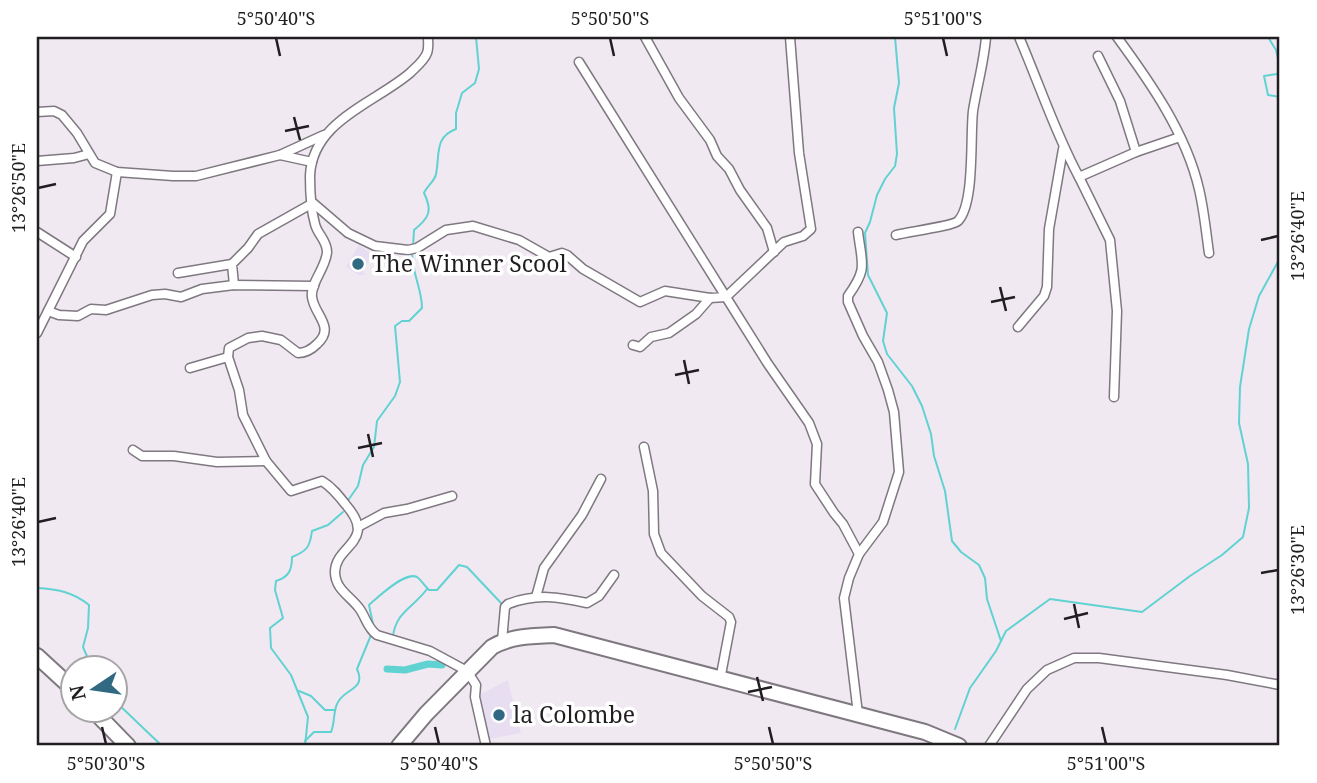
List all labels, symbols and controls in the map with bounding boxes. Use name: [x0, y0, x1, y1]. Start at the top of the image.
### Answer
text: 5°50'40"S: [237, 6, 315, 30]
text: 5°50'50"S: [571, 6, 649, 30]
text: 5°51'00"S: [904, 6, 982, 30]
text: 13°26'50"E: [6, 143, 30, 233]
text: 13°26'40"E: [1285, 191, 1309, 281]
place label: The Winner Scool: [372, 247, 567, 279]
marker: The Winner Scool: [350, 256, 366, 272]
text: 13°26'40"E: [6, 477, 30, 567]
text: 13°26'30"E: [1285, 525, 1309, 615]
north arrow: [60, 654, 130, 724]
text: N: [63, 683, 92, 703]
place label: la Colombe: [513, 698, 635, 730]
marker: la Colombe: [491, 707, 507, 723]
text: 5°50'30"S: [67, 751, 145, 775]
text: 5°50'40"S: [400, 751, 478, 775]
text: 5°50'50"S: [734, 751, 812, 775]
text: 5°51'00"S: [1067, 751, 1145, 775]

